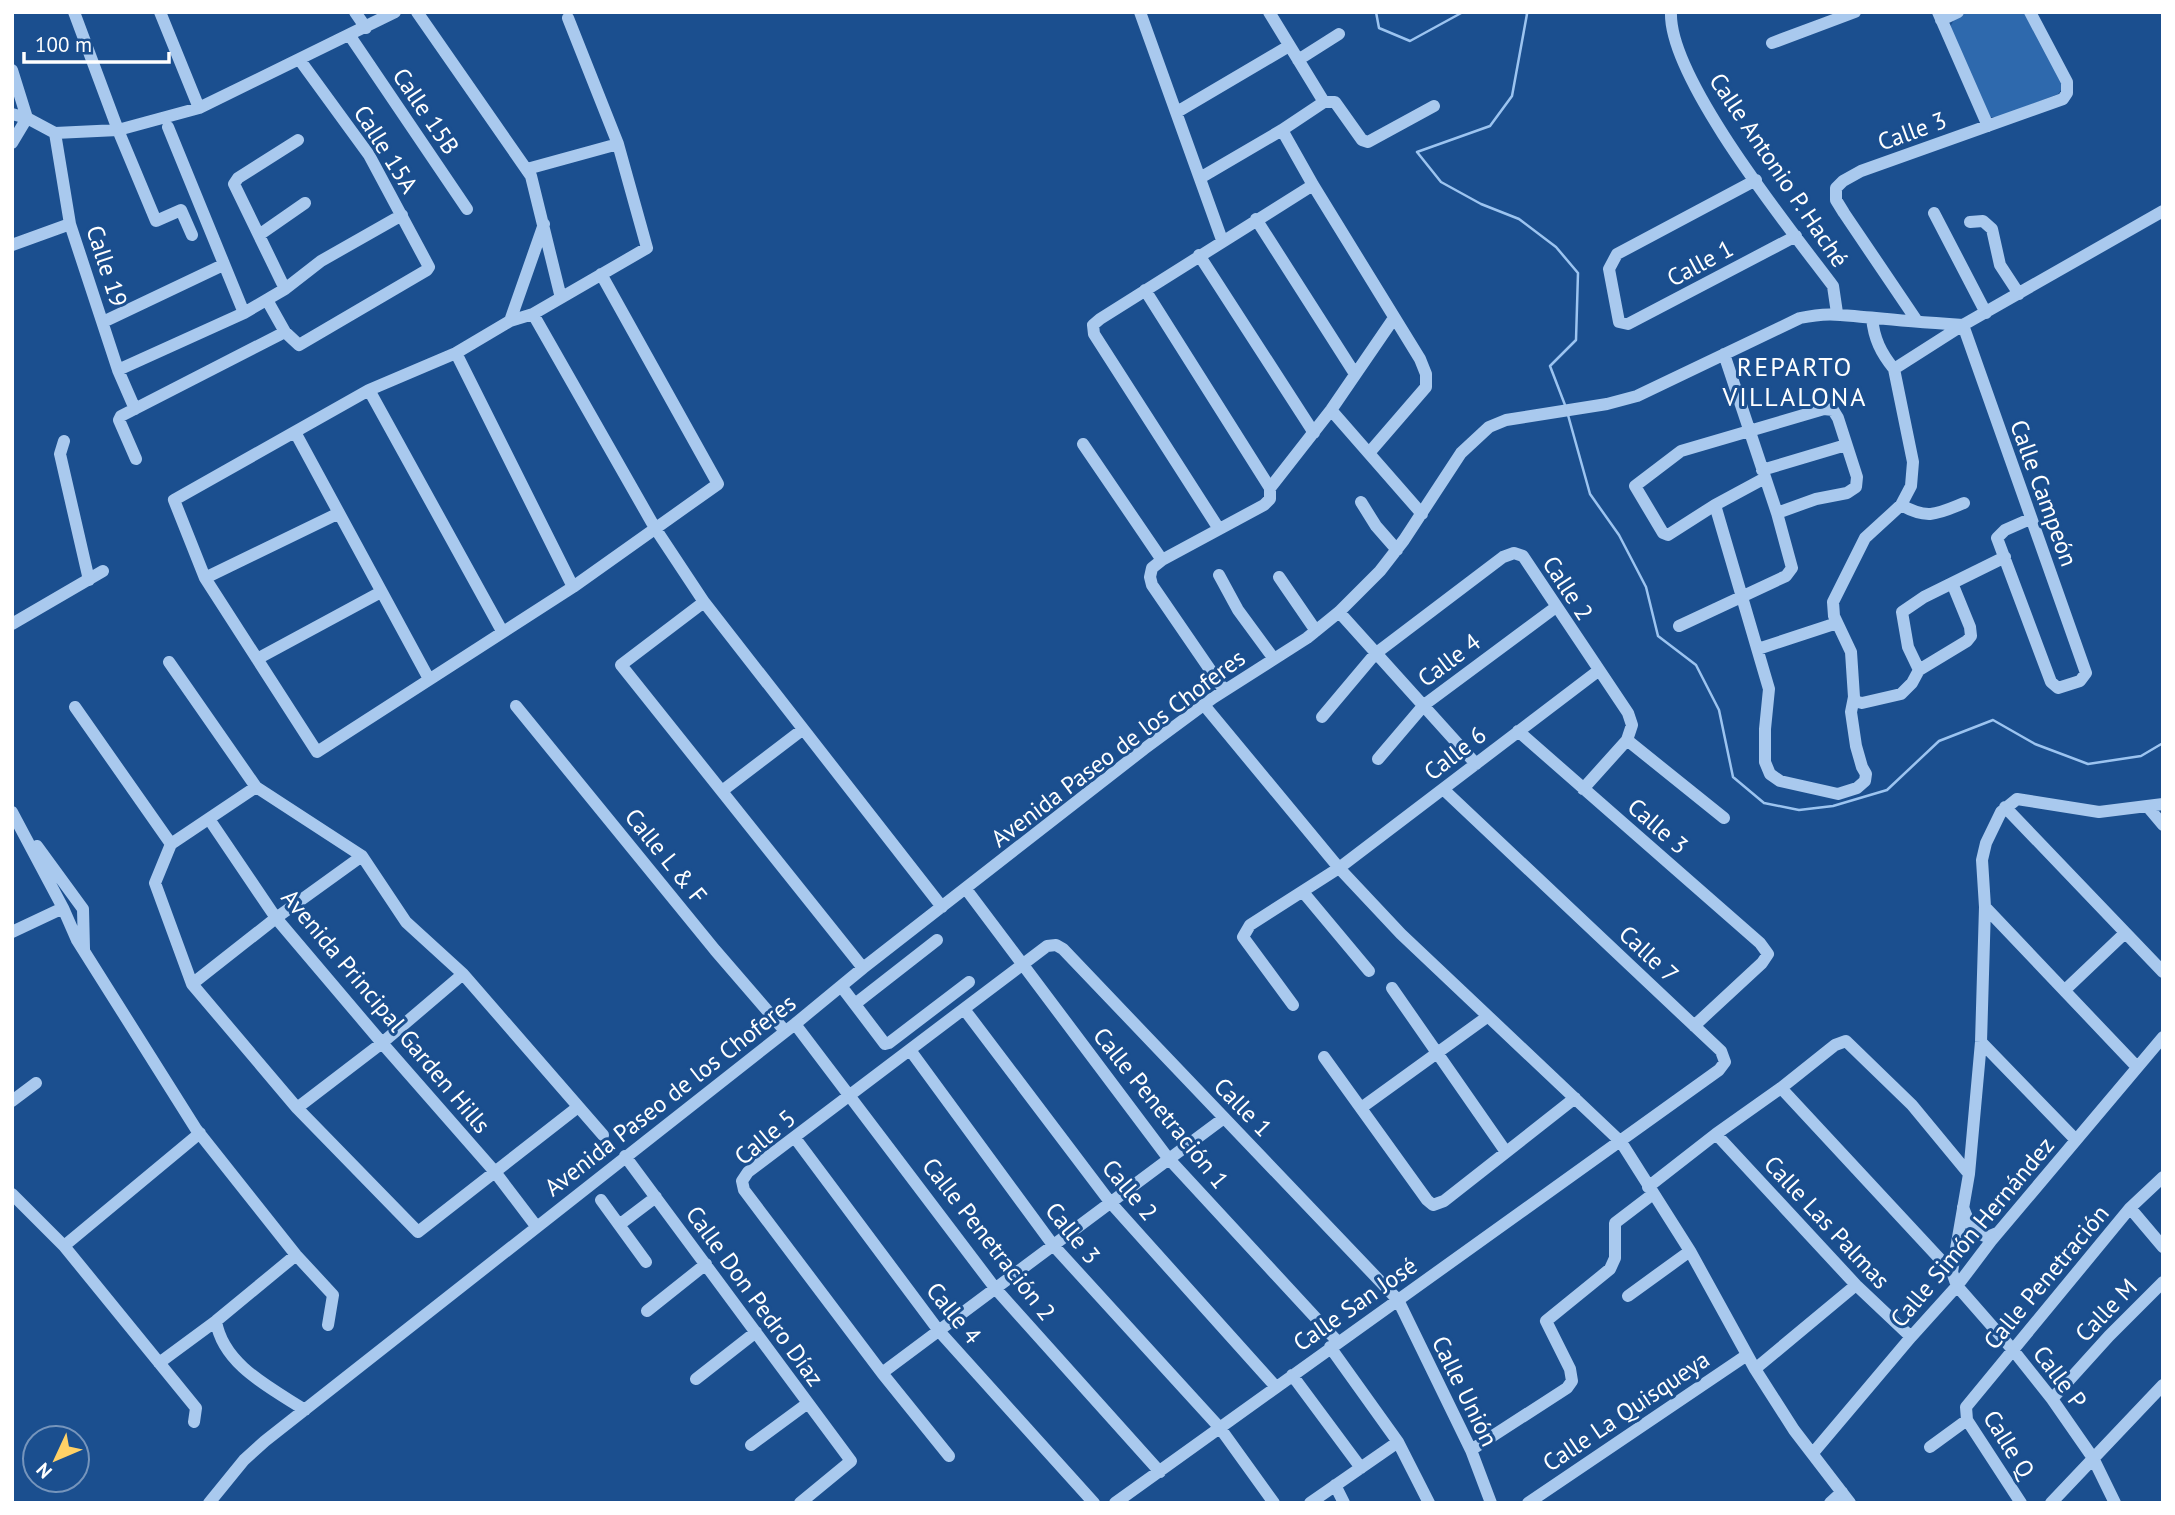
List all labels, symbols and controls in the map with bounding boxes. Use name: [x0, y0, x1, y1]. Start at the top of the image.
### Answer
scale bar: [24, 21, 170, 65]
text: 100 m: [35, 31, 92, 58]
street label: Calle 15B: [386, 62, 466, 160]
street label: Calle Antonio P. Haché: [1702, 67, 1856, 273]
street label: Calle 15A: [347, 99, 425, 199]
street label: Calle 3: [1873, 104, 1951, 158]
street label: Calle 19: [79, 221, 135, 311]
street label: Calle 1: [1661, 233, 1739, 293]
district label: REPARTO VILLALONA: [1722, 350, 1867, 413]
street label: Calle Campeón: [2003, 416, 2085, 570]
street label: Calle 2: [1536, 550, 1600, 626]
street label: Calle 4: [1411, 626, 1487, 694]
street label: Avenida Paseo de los Choferes: [985, 642, 1251, 854]
street label: Calle 6: [1418, 719, 1492, 787]
street label: Calle 3: [1621, 791, 1695, 861]
street label: Calle L & F: [618, 802, 714, 910]
street label: Avenida Principal Garden Hills: [275, 883, 497, 1139]
street label: Calle 7: [1613, 918, 1685, 990]
street label: Avenida Paseo de los Choferes: [538, 987, 802, 1203]
street label: Calle Penetración 1: [1086, 1021, 1236, 1195]
street label: Calle 1: [1207, 1071, 1279, 1143]
street label: Calle 5: [728, 1102, 802, 1172]
street label: Calle Simón Hernández: [1883, 1130, 2061, 1334]
street label: Calle Las Palmas: [1757, 1149, 1897, 1295]
street label: Calle Penetración 2: [916, 1151, 1062, 1327]
street label: Calle 2: [1095, 1153, 1165, 1227]
street label: Calle 3: [1039, 1196, 1107, 1270]
street label: Calle Penetración: [1976, 1198, 2116, 1356]
street label: Calle Don Pedro Díaz: [679, 1200, 831, 1392]
street label: Calle San José: [1287, 1250, 1423, 1358]
street label: Calle M: [2068, 1272, 2144, 1348]
street label: Calle 4: [920, 1276, 988, 1350]
street label: Calle Unión: [1425, 1331, 1505, 1451]
street label: Calle P: [2026, 1339, 2094, 1415]
street label: Calle La Quisqueya: [1537, 1344, 1715, 1478]
street label: Calle Q: [1976, 1404, 2042, 1484]
north arrow: [21, 1424, 91, 1494]
text: N: [31, 1458, 57, 1484]

